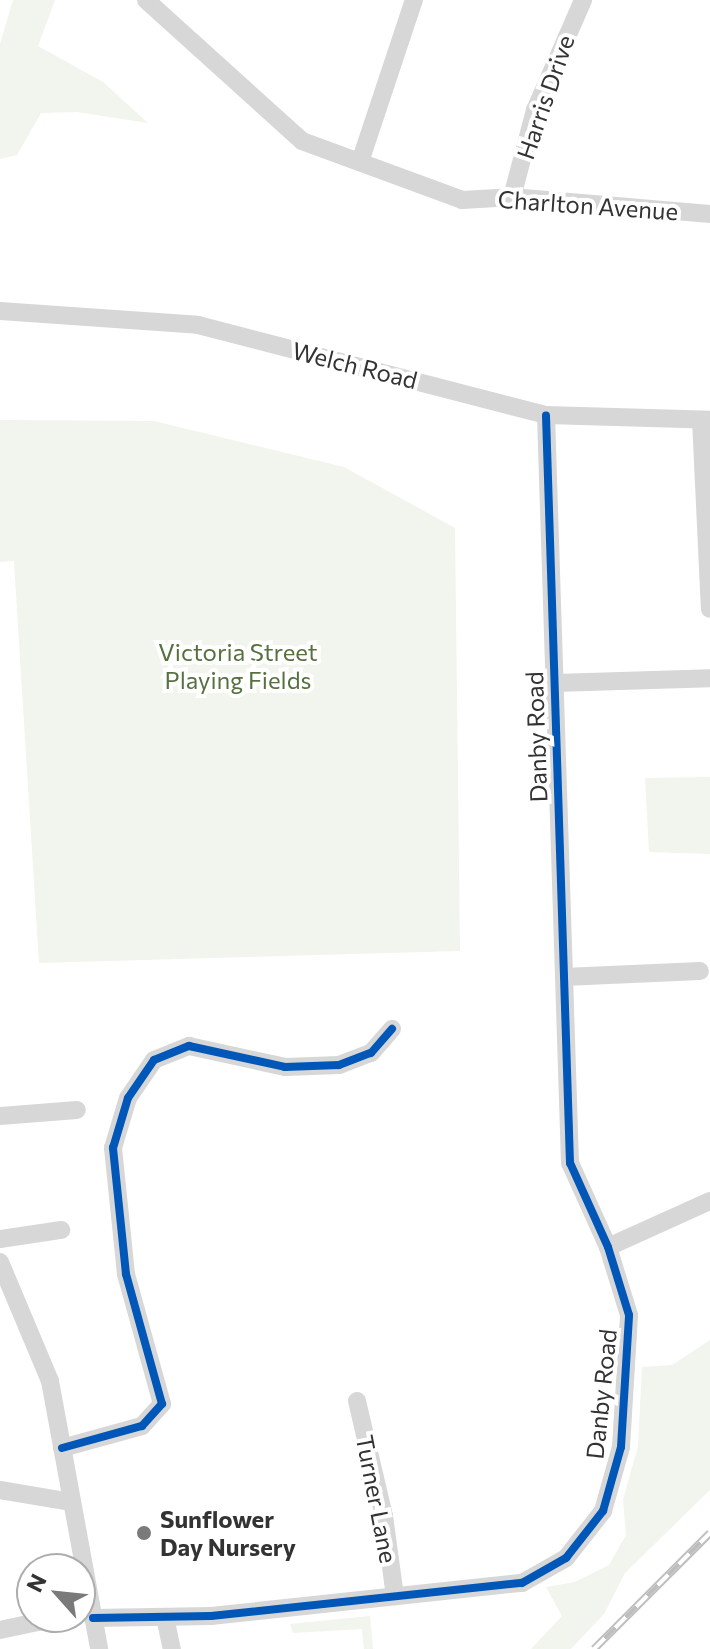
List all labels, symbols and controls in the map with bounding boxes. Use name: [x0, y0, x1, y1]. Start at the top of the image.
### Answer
street label: Harris Drive: [510, 31, 580, 163]
street label: Charlton Avenue: [497, 184, 679, 226]
street label: Welch Road: [290, 336, 420, 394]
park label: Victoria Street Playing Fields: [158, 638, 318, 694]
street label: Danby Road: [519, 671, 553, 803]
street label: Danby Road: [580, 1327, 622, 1461]
street label: Turner Lane: [350, 1433, 404, 1565]
place label: Sunflower Day Nursery: [160, 1505, 296, 1561]
marker: Sunflower Day Nursery: [135, 1524, 153, 1542]
north arrow: [16, 1553, 96, 1633]
text: N: [20, 1569, 52, 1596]

